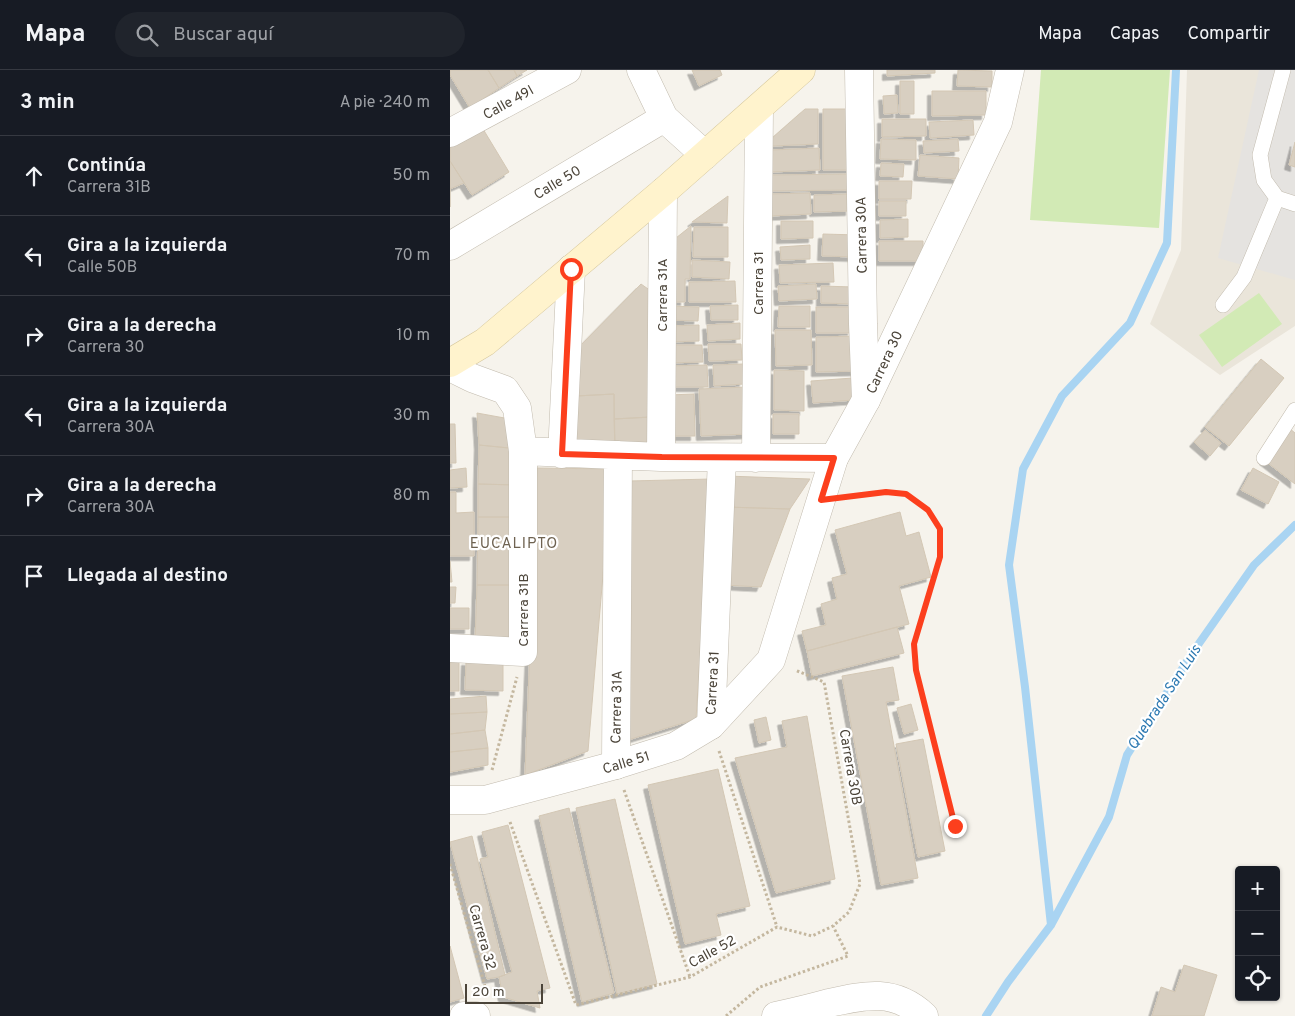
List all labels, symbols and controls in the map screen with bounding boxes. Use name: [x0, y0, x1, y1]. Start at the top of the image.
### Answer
search box: [115, 12, 465, 57]
text: Mapa: [25, 20, 85, 50]
icon: search: [133, 21, 161, 49]
text: Buscar aquí: [173, 23, 273, 47]
text: Mapa: [1038, 23, 1082, 46]
text: Capas: [1110, 23, 1159, 46]
text: Compartir: [1187, 23, 1270, 46]
street label: Calle 49I: [480, 82, 537, 124]
text: 3 min: [20, 89, 75, 116]
text: A pie · 240 m: [340, 93, 430, 113]
text: Continúa: [67, 154, 146, 178]
icon: ahead: [20, 162, 48, 190]
street label: Calle 50: [531, 163, 585, 204]
text: 50 m: [393, 166, 430, 186]
text: Carrera 31B: [67, 178, 151, 198]
street label: Carrera 30A: [853, 196, 872, 274]
text: Gira a la izquierda: [67, 234, 227, 258]
icon: left: [20, 242, 48, 270]
text: 70 m: [395, 246, 430, 266]
street label: Carrera 31: [751, 251, 768, 315]
text: Calle 50B: [67, 258, 137, 278]
route start: [560, 258, 583, 281]
street label: Carrera 31A: [655, 258, 672, 332]
text: Gira a la derecha: [67, 314, 217, 338]
icon: right: [20, 322, 48, 350]
text: 10 m: [396, 326, 430, 346]
street label: Carrera 30: [863, 328, 907, 397]
text: Carrera 30: [67, 338, 145, 358]
text: Gira a la izquierda: [67, 394, 227, 418]
icon: left: [20, 402, 48, 430]
text: 30 m: [393, 406, 430, 426]
text: Carrera 30A: [67, 418, 155, 438]
text: Gira a la derecha: [67, 474, 217, 498]
icon: right: [20, 482, 48, 510]
text: 80 m: [393, 486, 430, 506]
text: Carrera 30A: [67, 498, 155, 518]
district label: EUCALIPTO: [470, 535, 558, 554]
icon: arrive: [20, 562, 48, 590]
text: Llegada al destino: [67, 564, 228, 588]
street label: Carrera 31B: [516, 573, 533, 647]
water label: Quebrada San Luis: [1124, 642, 1206, 754]
street label: Carrera 31: [703, 651, 724, 716]
street label: Carrera 31A: [608, 670, 627, 744]
street label: Carrera 30B: [834, 728, 865, 807]
street label: Calle 51: [601, 748, 652, 779]
route end: [944, 815, 967, 838]
map controls: [1235, 866, 1280, 1001]
button: +: [1235, 866, 1280, 911]
street label: Carrera 32: [464, 903, 499, 972]
button: −: [1235, 911, 1280, 956]
street label: Calle 52: [686, 932, 739, 972]
button: locate: [1235, 956, 1280, 1001]
scale bar: [465, 981, 542, 1004]
text: 20 m: [472, 984, 505, 1001]

